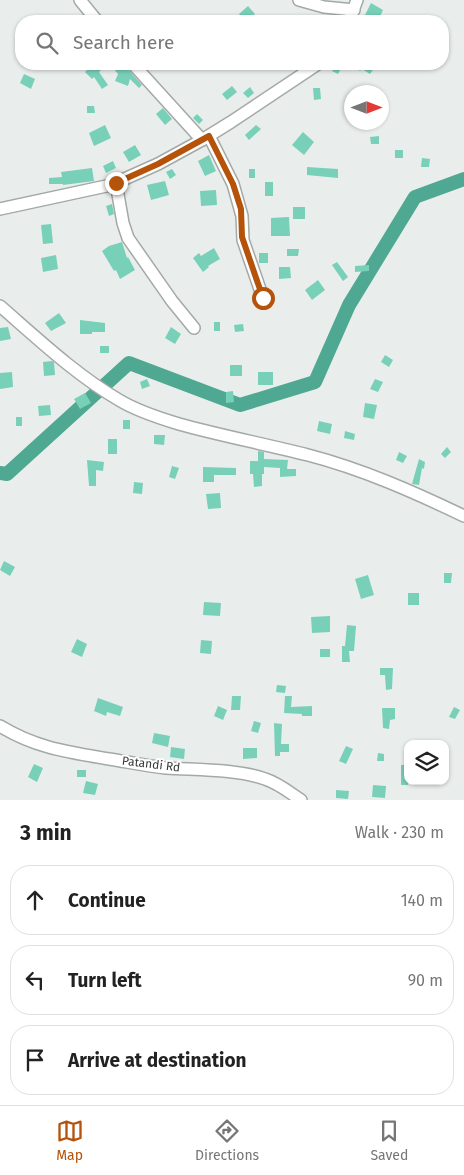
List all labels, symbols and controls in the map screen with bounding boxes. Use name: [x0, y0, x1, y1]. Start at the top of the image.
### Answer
search box: [15, 15, 449, 70]
icon: search: [33, 29, 61, 57]
text: Search here: [73, 31, 174, 54]
north arrow: [344, 85, 389, 130]
route end: [105, 172, 128, 195]
route start: [252, 287, 275, 310]
map controls: [404, 740, 449, 785]
button: layers: [404, 740, 449, 785]
street label: Patandi Rd: [121, 753, 181, 775]
text: 3 min: [20, 820, 72, 846]
text: Walk · 230 m: [355, 823, 444, 842]
icon: ahead: [21, 886, 49, 914]
text: Continue: [68, 889, 146, 912]
text: 140 m: [401, 891, 443, 910]
icon: left: [21, 966, 49, 994]
text: Turn left: [68, 969, 142, 992]
text: 90 m: [408, 971, 443, 990]
icon: arrive: [21, 1046, 49, 1074]
text: Arrive at destination: [68, 1049, 247, 1072]
tab: Map: [56, 1117, 84, 1164]
tab: Directions: [195, 1117, 259, 1164]
tab: Saved: [370, 1117, 408, 1164]

